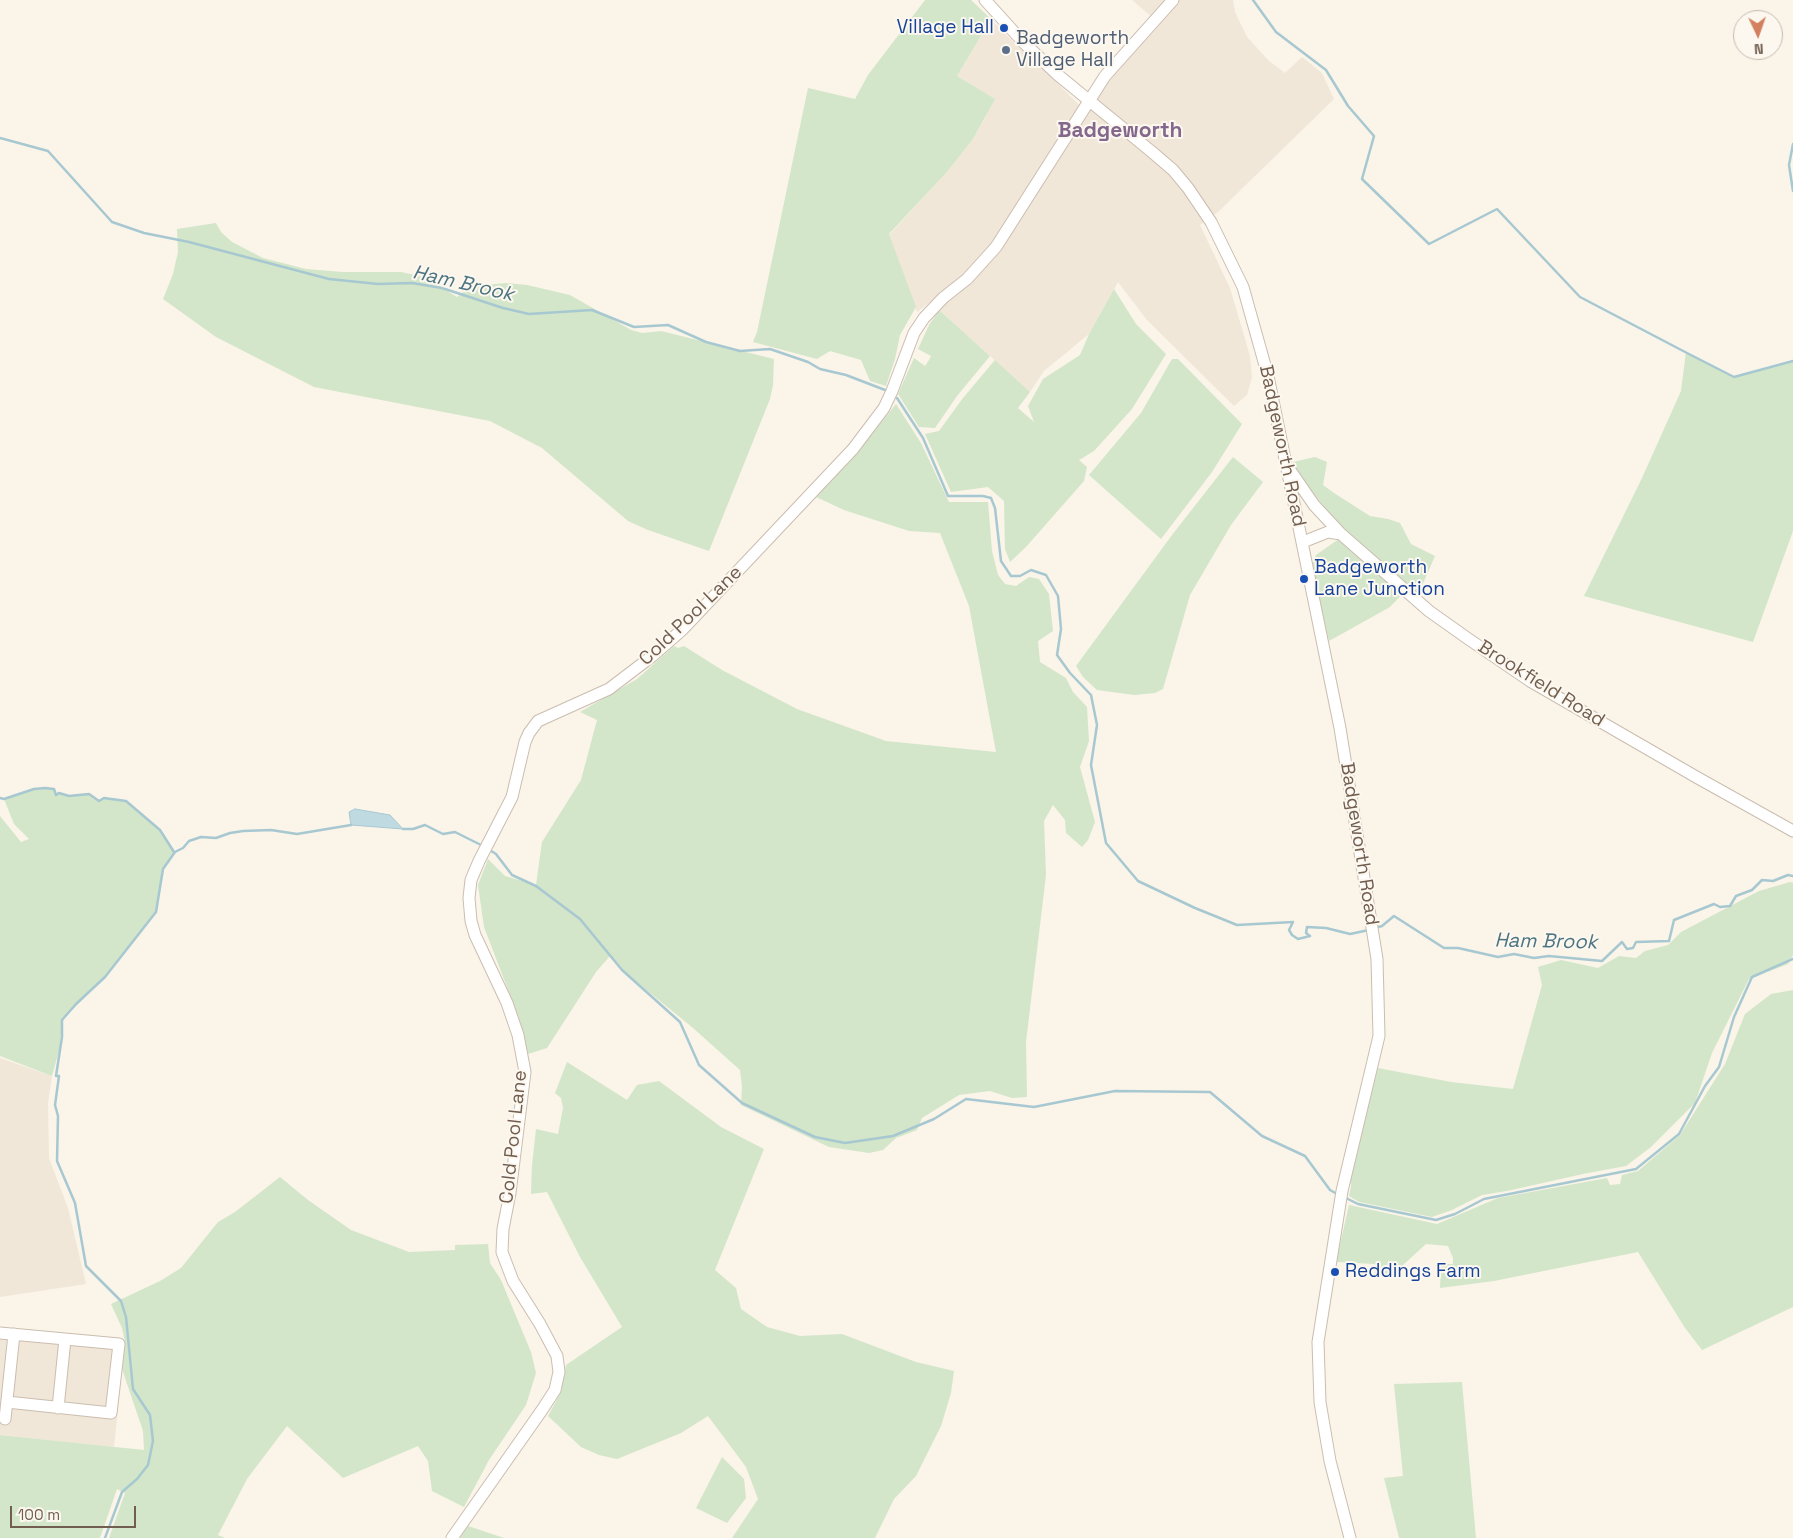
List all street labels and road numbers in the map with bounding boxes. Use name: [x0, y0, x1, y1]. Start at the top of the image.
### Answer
street label: Badgeworth Road: [1254, 363, 1310, 529]
street label: Cold Pool Lane: [635, 561, 747, 671]
street label: Brookfield Road: [1473, 636, 1609, 732]
street label: Badgeworth Road: [1335, 761, 1383, 927]
street label: Cold Pool Lane: [496, 1069, 532, 1205]

